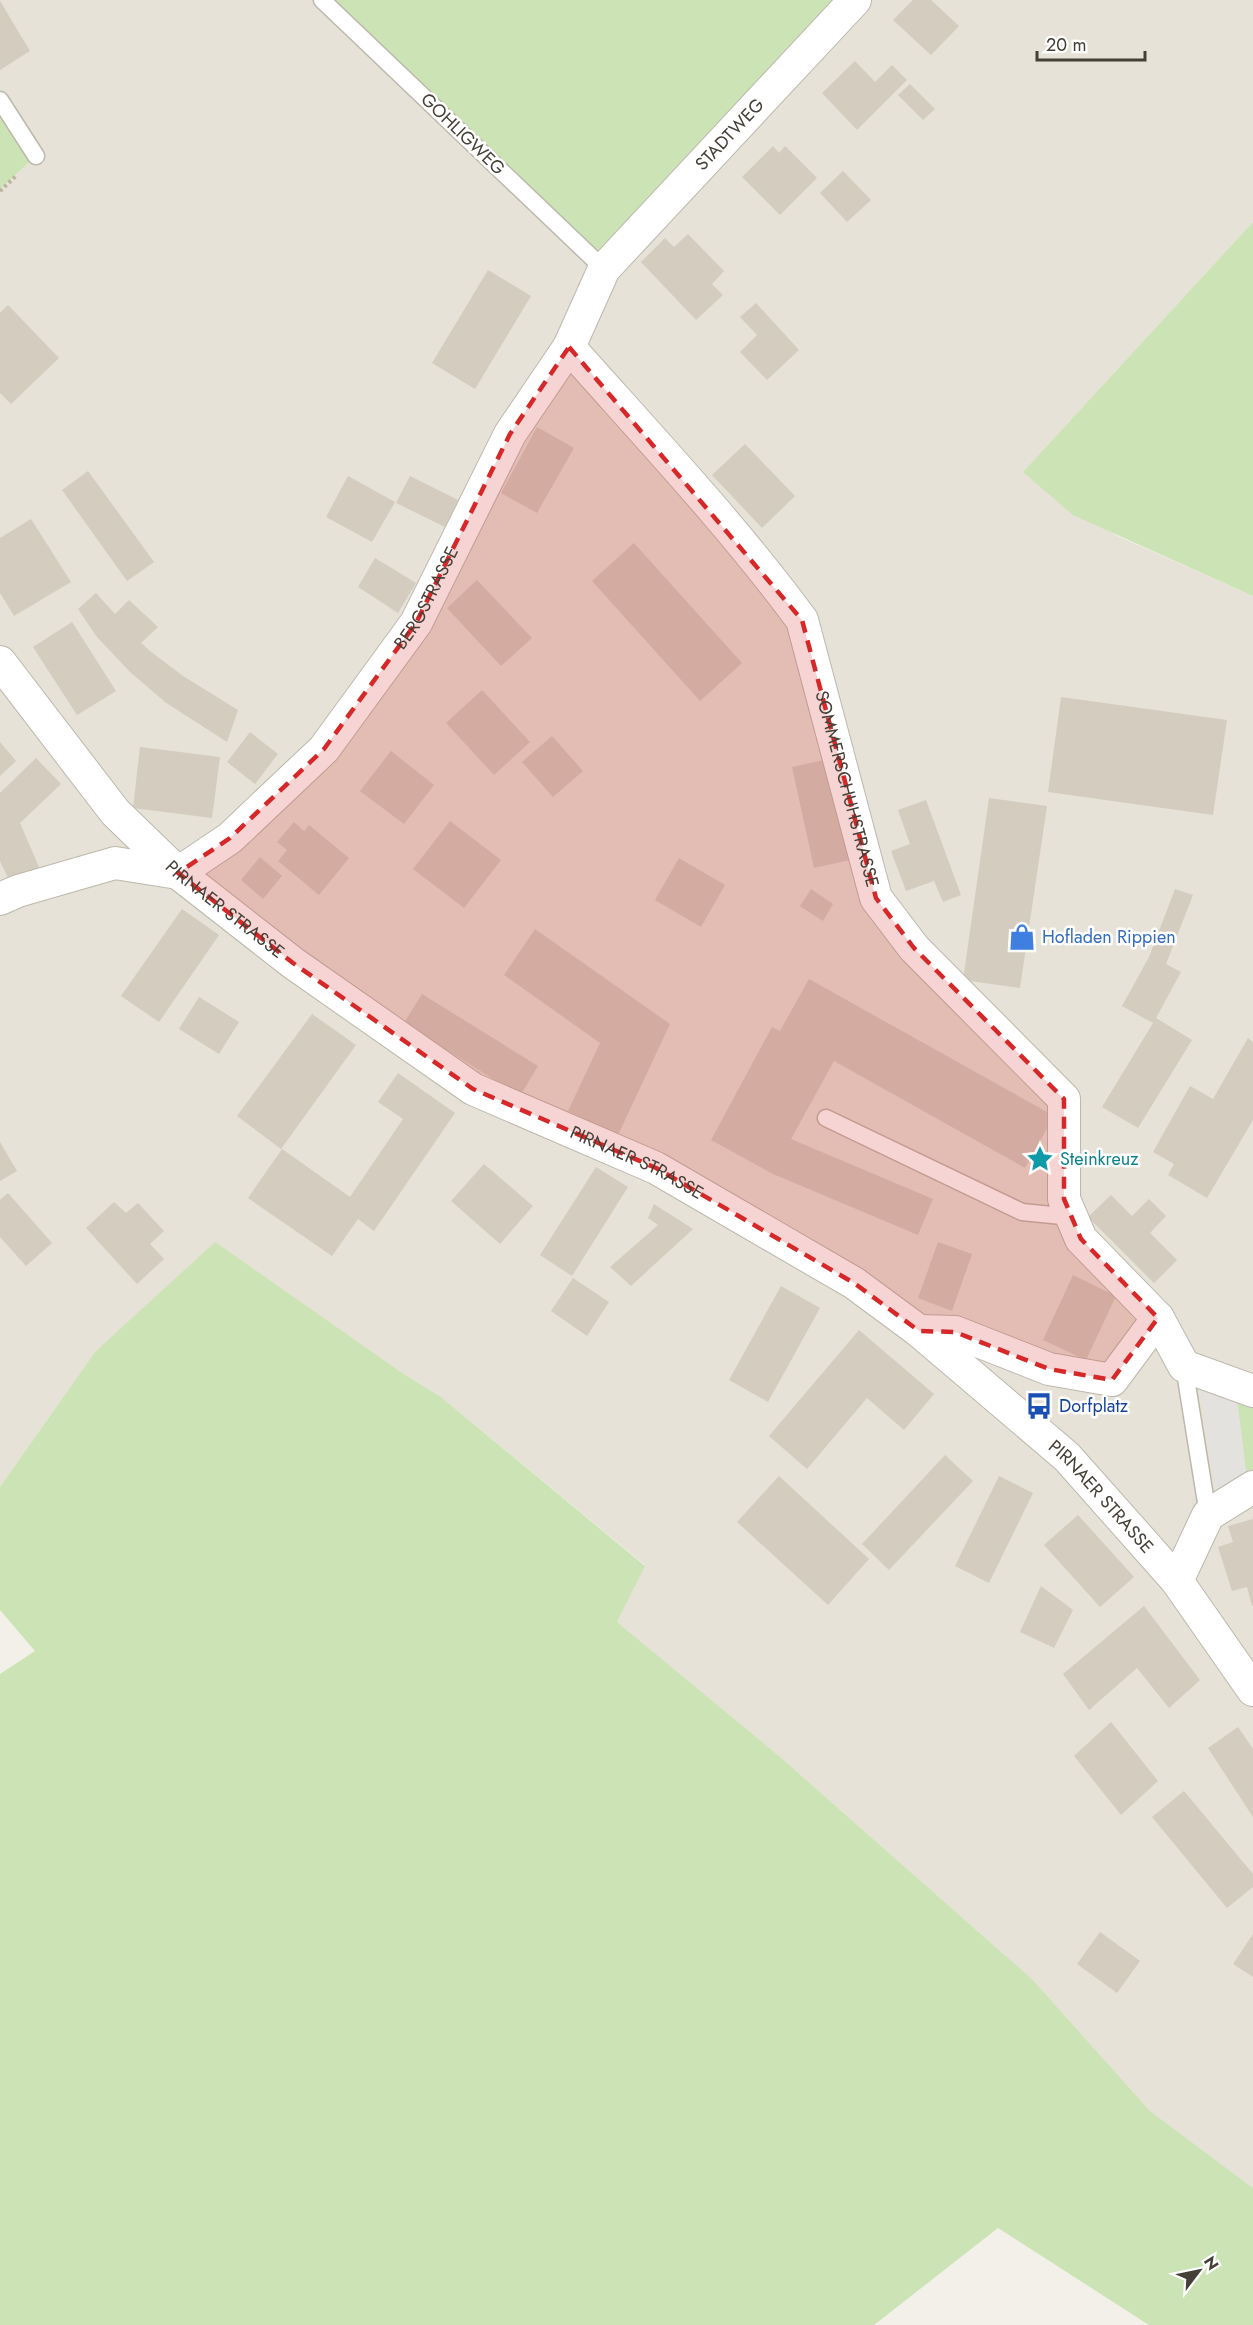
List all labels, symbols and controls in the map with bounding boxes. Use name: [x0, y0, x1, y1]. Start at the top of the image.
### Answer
scale bar: [1037, 24, 1145, 62]
text: 20 m: [1046, 32, 1086, 58]
street label: GOHLIGWEG: [415, 87, 511, 181]
street label: STADTWEG: [689, 92, 770, 176]
street label: BERGSTRASSE: [388, 542, 465, 655]
street label: SOMMERSCHUHSTRASSE: [808, 688, 886, 890]
street label: PIRNAER STRASSE: [159, 854, 290, 965]
shop icon: Hofladen Rippien: [1007, 922, 1037, 952]
place label: Hofladen Rippien: [1042, 924, 1176, 950]
street label: PIRNAER STRASSE: [566, 1119, 708, 1206]
place icon: Steinkreuz: [1025, 1144, 1055, 1174]
place label: Steinkreuz: [1060, 1146, 1139, 1172]
bus stop icon: Dorfplatz: [1024, 1391, 1054, 1421]
place label: Dorfplatz: [1059, 1393, 1129, 1419]
street label: PIRNAER STRASSE: [1043, 1434, 1160, 1559]
north arrow: [1169, 2241, 1229, 2301]
text: N: [1198, 2252, 1224, 2275]

